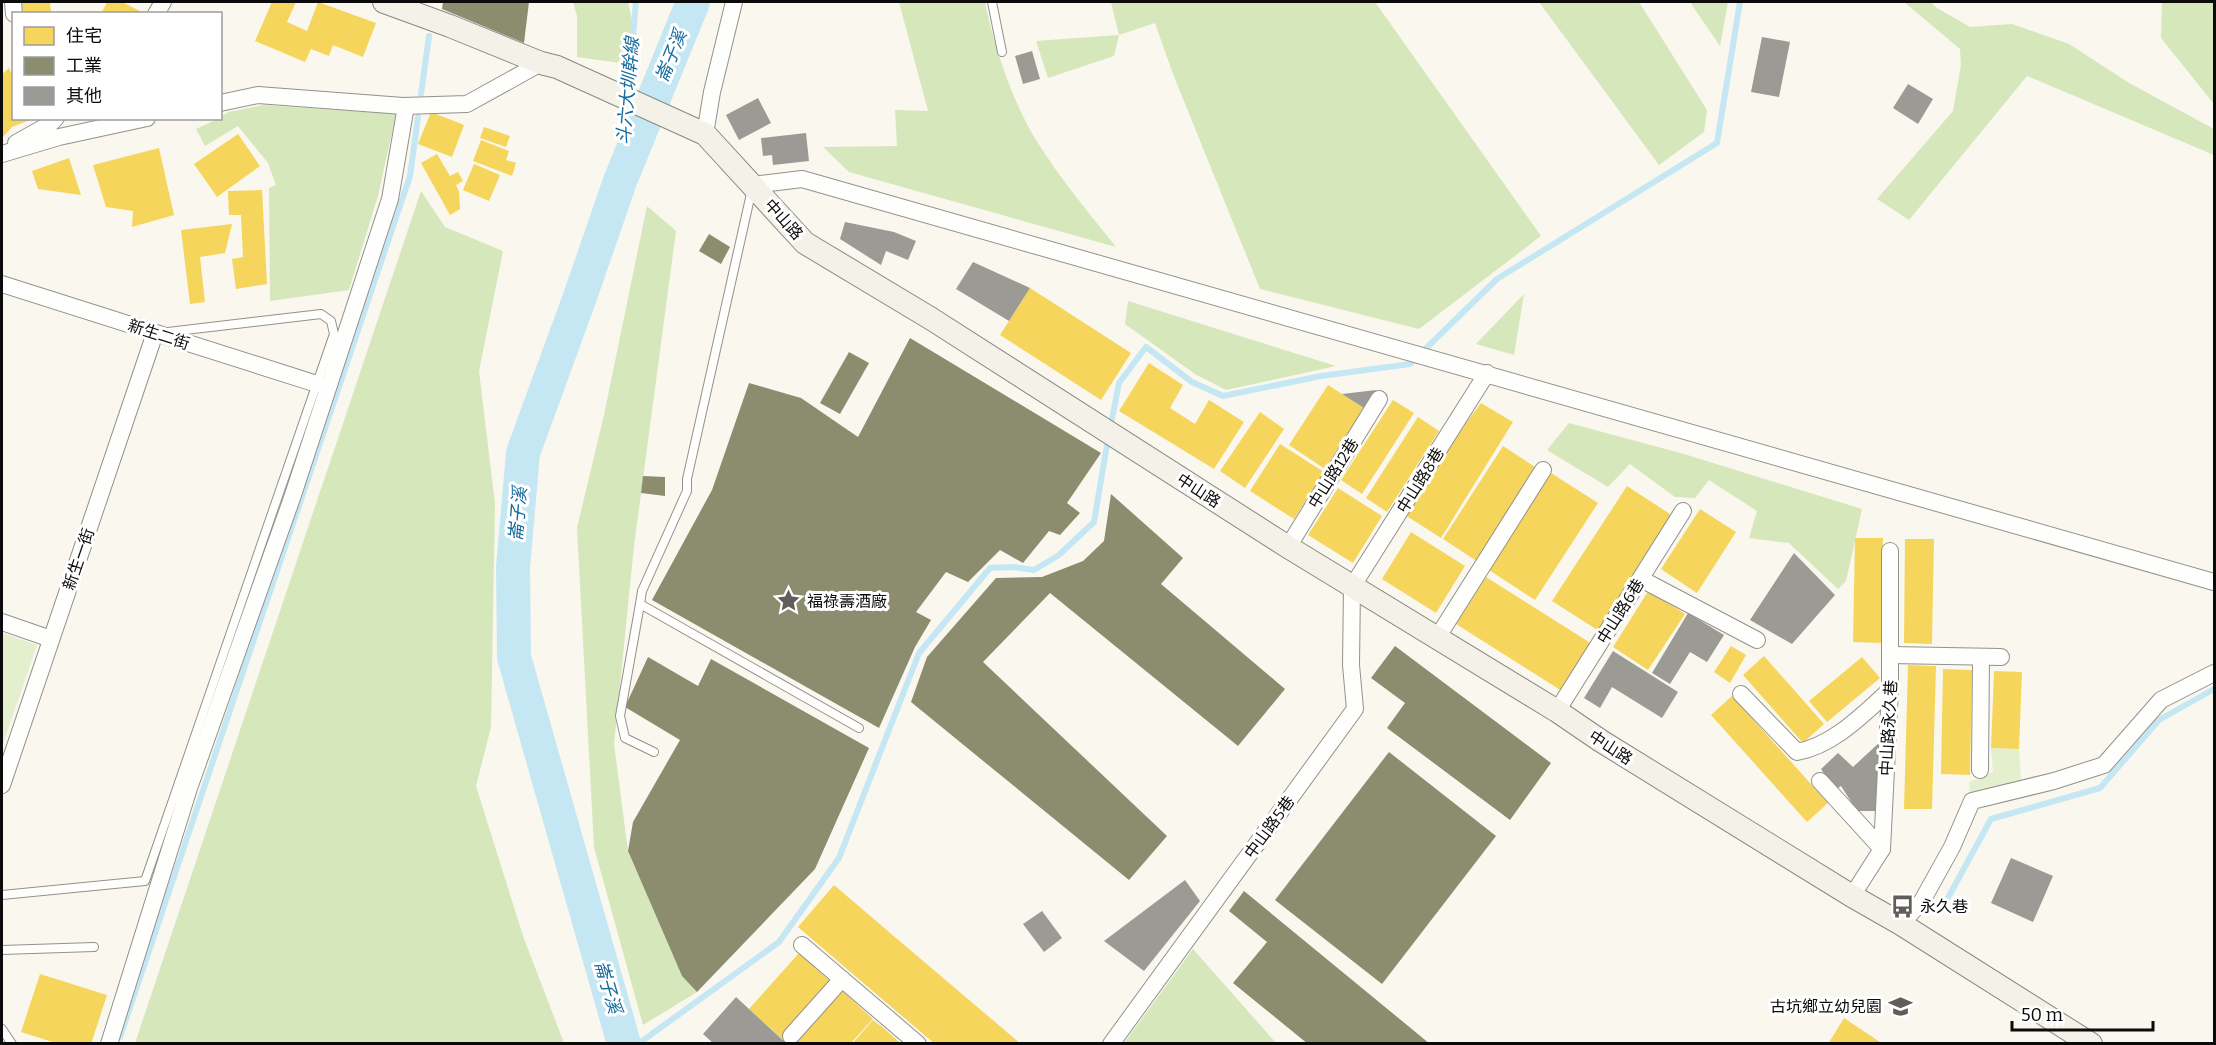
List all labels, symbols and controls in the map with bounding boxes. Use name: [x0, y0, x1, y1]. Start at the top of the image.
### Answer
legend: [12, 12, 222, 120]
water label: 崙子溪: [651, 24, 692, 85]
text: 住宅: [66, 25, 102, 47]
water label: 斗六大圳幹線: [612, 34, 644, 146]
text: 工業: [66, 55, 102, 77]
text: 其他: [66, 85, 102, 107]
street label: 中山路: [761, 195, 807, 244]
street label: 新生二街: [125, 316, 192, 353]
street label: 中山路12巷: [1304, 435, 1362, 512]
street label: 中山路8巷: [1393, 444, 1448, 517]
street label: 中山路: [1173, 469, 1224, 511]
water label: 崙子溪: [505, 483, 532, 542]
street label: 新生一街: [59, 526, 98, 593]
street label: 中山路6巷: [1593, 575, 1648, 647]
place icon: 福祿壽酒廠: [776, 588, 802, 614]
place label: 福祿壽酒廠: [807, 592, 887, 611]
street label: 中山路永久巷: [1876, 680, 1900, 776]
street label: 中山路: [1585, 726, 1636, 768]
street label: 中山路5巷: [1240, 792, 1298, 862]
bus stop icon: 永久巷: [1889, 893, 1915, 919]
place label: 永久巷: [1920, 897, 1968, 916]
water label: 崙子溪: [590, 958, 627, 1019]
school or university icon: 古坑鄉立幼兒園: [1887, 993, 1913, 1019]
scale bar: [2012, 994, 2153, 1032]
place label: 古坑鄉立幼兒園: [1770, 997, 1882, 1016]
text: 50 m: [2021, 1004, 2063, 1026]

